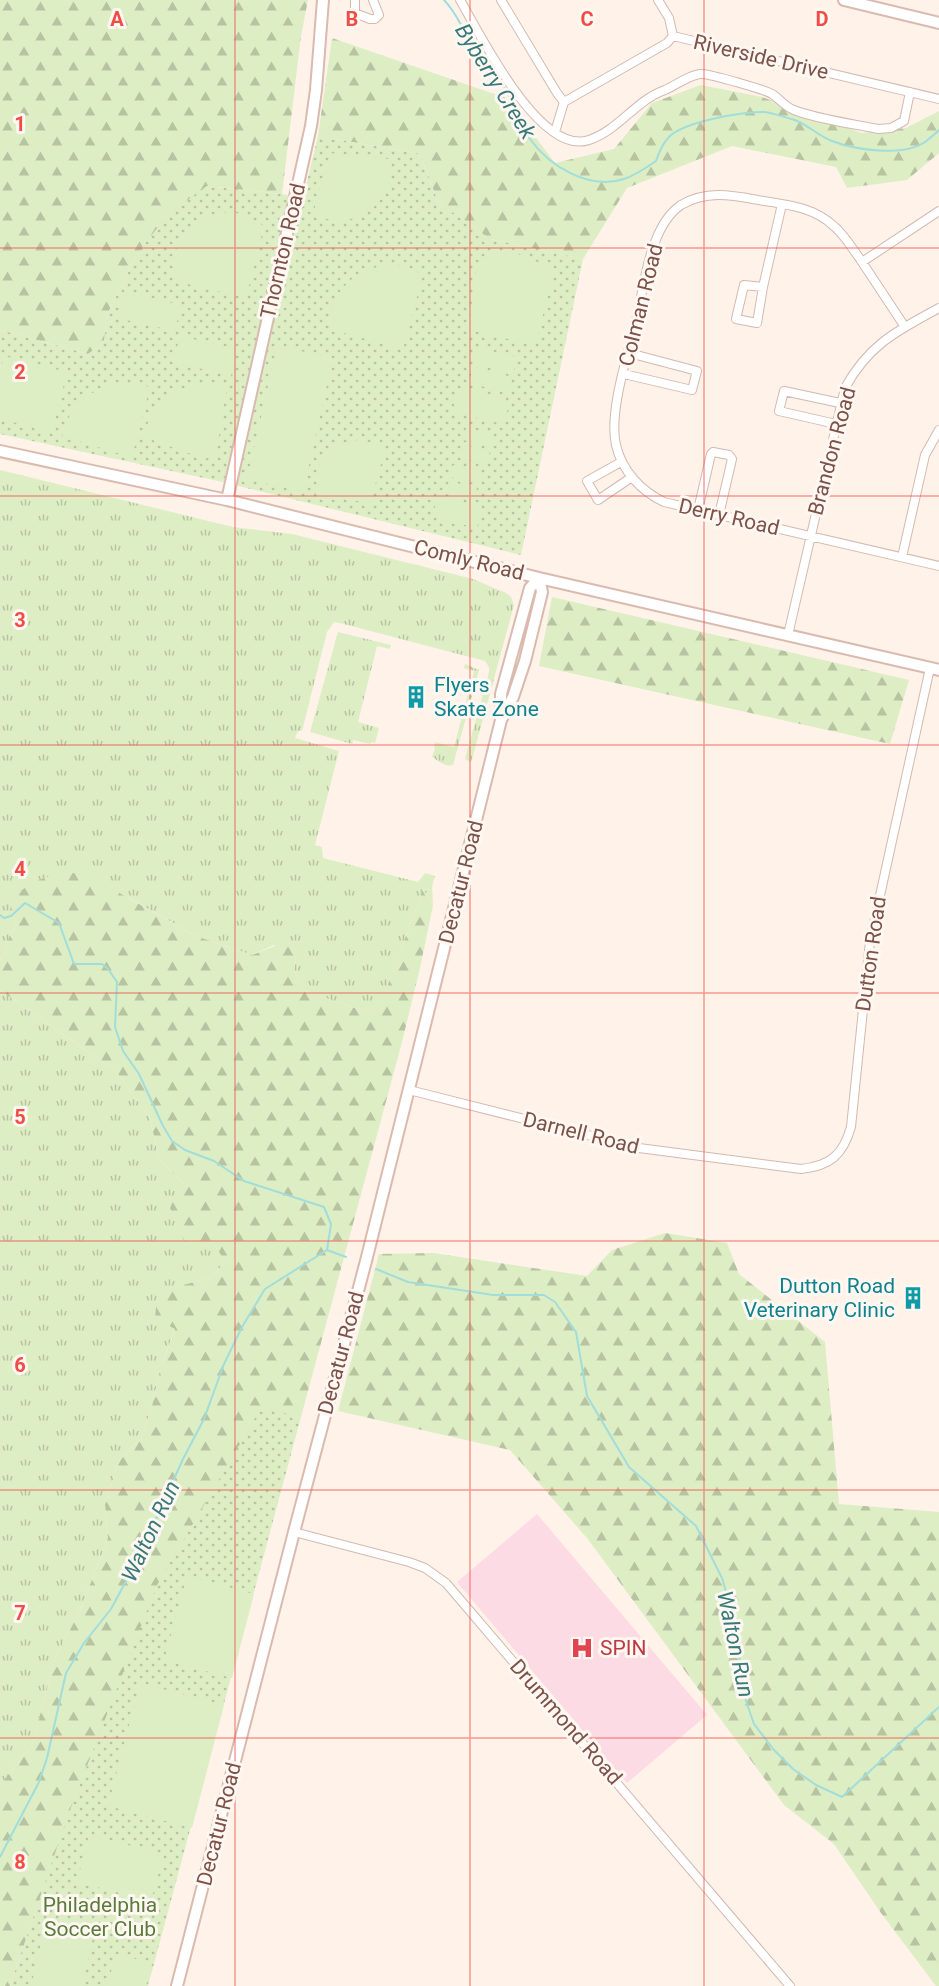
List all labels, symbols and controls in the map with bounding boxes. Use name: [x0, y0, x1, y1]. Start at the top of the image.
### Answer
text: A: [110, 7, 124, 31]
text: B: [346, 7, 358, 31]
text: C: [580, 7, 594, 31]
text: D: [816, 7, 829, 31]
water label: Byberry Creek: [450, 19, 542, 145]
street label: Riverside Drive: [691, 30, 831, 84]
text: 1: [14, 112, 26, 136]
street label: Thornton Road: [256, 181, 310, 321]
street label: Colman Road: [614, 241, 668, 369]
text: 2: [14, 360, 26, 384]
street label: Brandon Road: [803, 384, 861, 518]
street label: Derry Road: [676, 494, 782, 540]
street label: Comly Road: [412, 535, 526, 585]
text: 3: [14, 608, 26, 632]
place label: Flyers Skate Zone: [434, 673, 539, 721]
building icon: Flyers Skate Zone: [403, 684, 429, 710]
street label: Decatur Road: [434, 818, 488, 946]
text: 4: [14, 857, 26, 881]
street label: Dutton Road: [851, 895, 891, 1013]
text: 5: [14, 1105, 26, 1129]
street label: Darnell Road: [521, 1107, 641, 1159]
place label: Dutton Road Veterinary Clinic: [744, 1274, 895, 1322]
building icon: Dutton Road Veterinary Clinic: [900, 1285, 926, 1311]
street label: Decatur Road: [313, 1289, 369, 1417]
text: 6: [14, 1353, 26, 1377]
water label: Walton Run: [116, 1477, 185, 1586]
water label: Walton Run: [712, 1589, 759, 1700]
text: 7: [14, 1601, 26, 1625]
hospital icon: SPIN: [569, 1635, 595, 1661]
place label: SPIN: [600, 1636, 646, 1660]
street label: Drummond Road: [505, 1654, 627, 1790]
street label: Decatur Road: [192, 1760, 246, 1888]
text: 8: [14, 1850, 26, 1874]
park label: Philadelphia Soccer Club: [43, 1893, 157, 1941]

